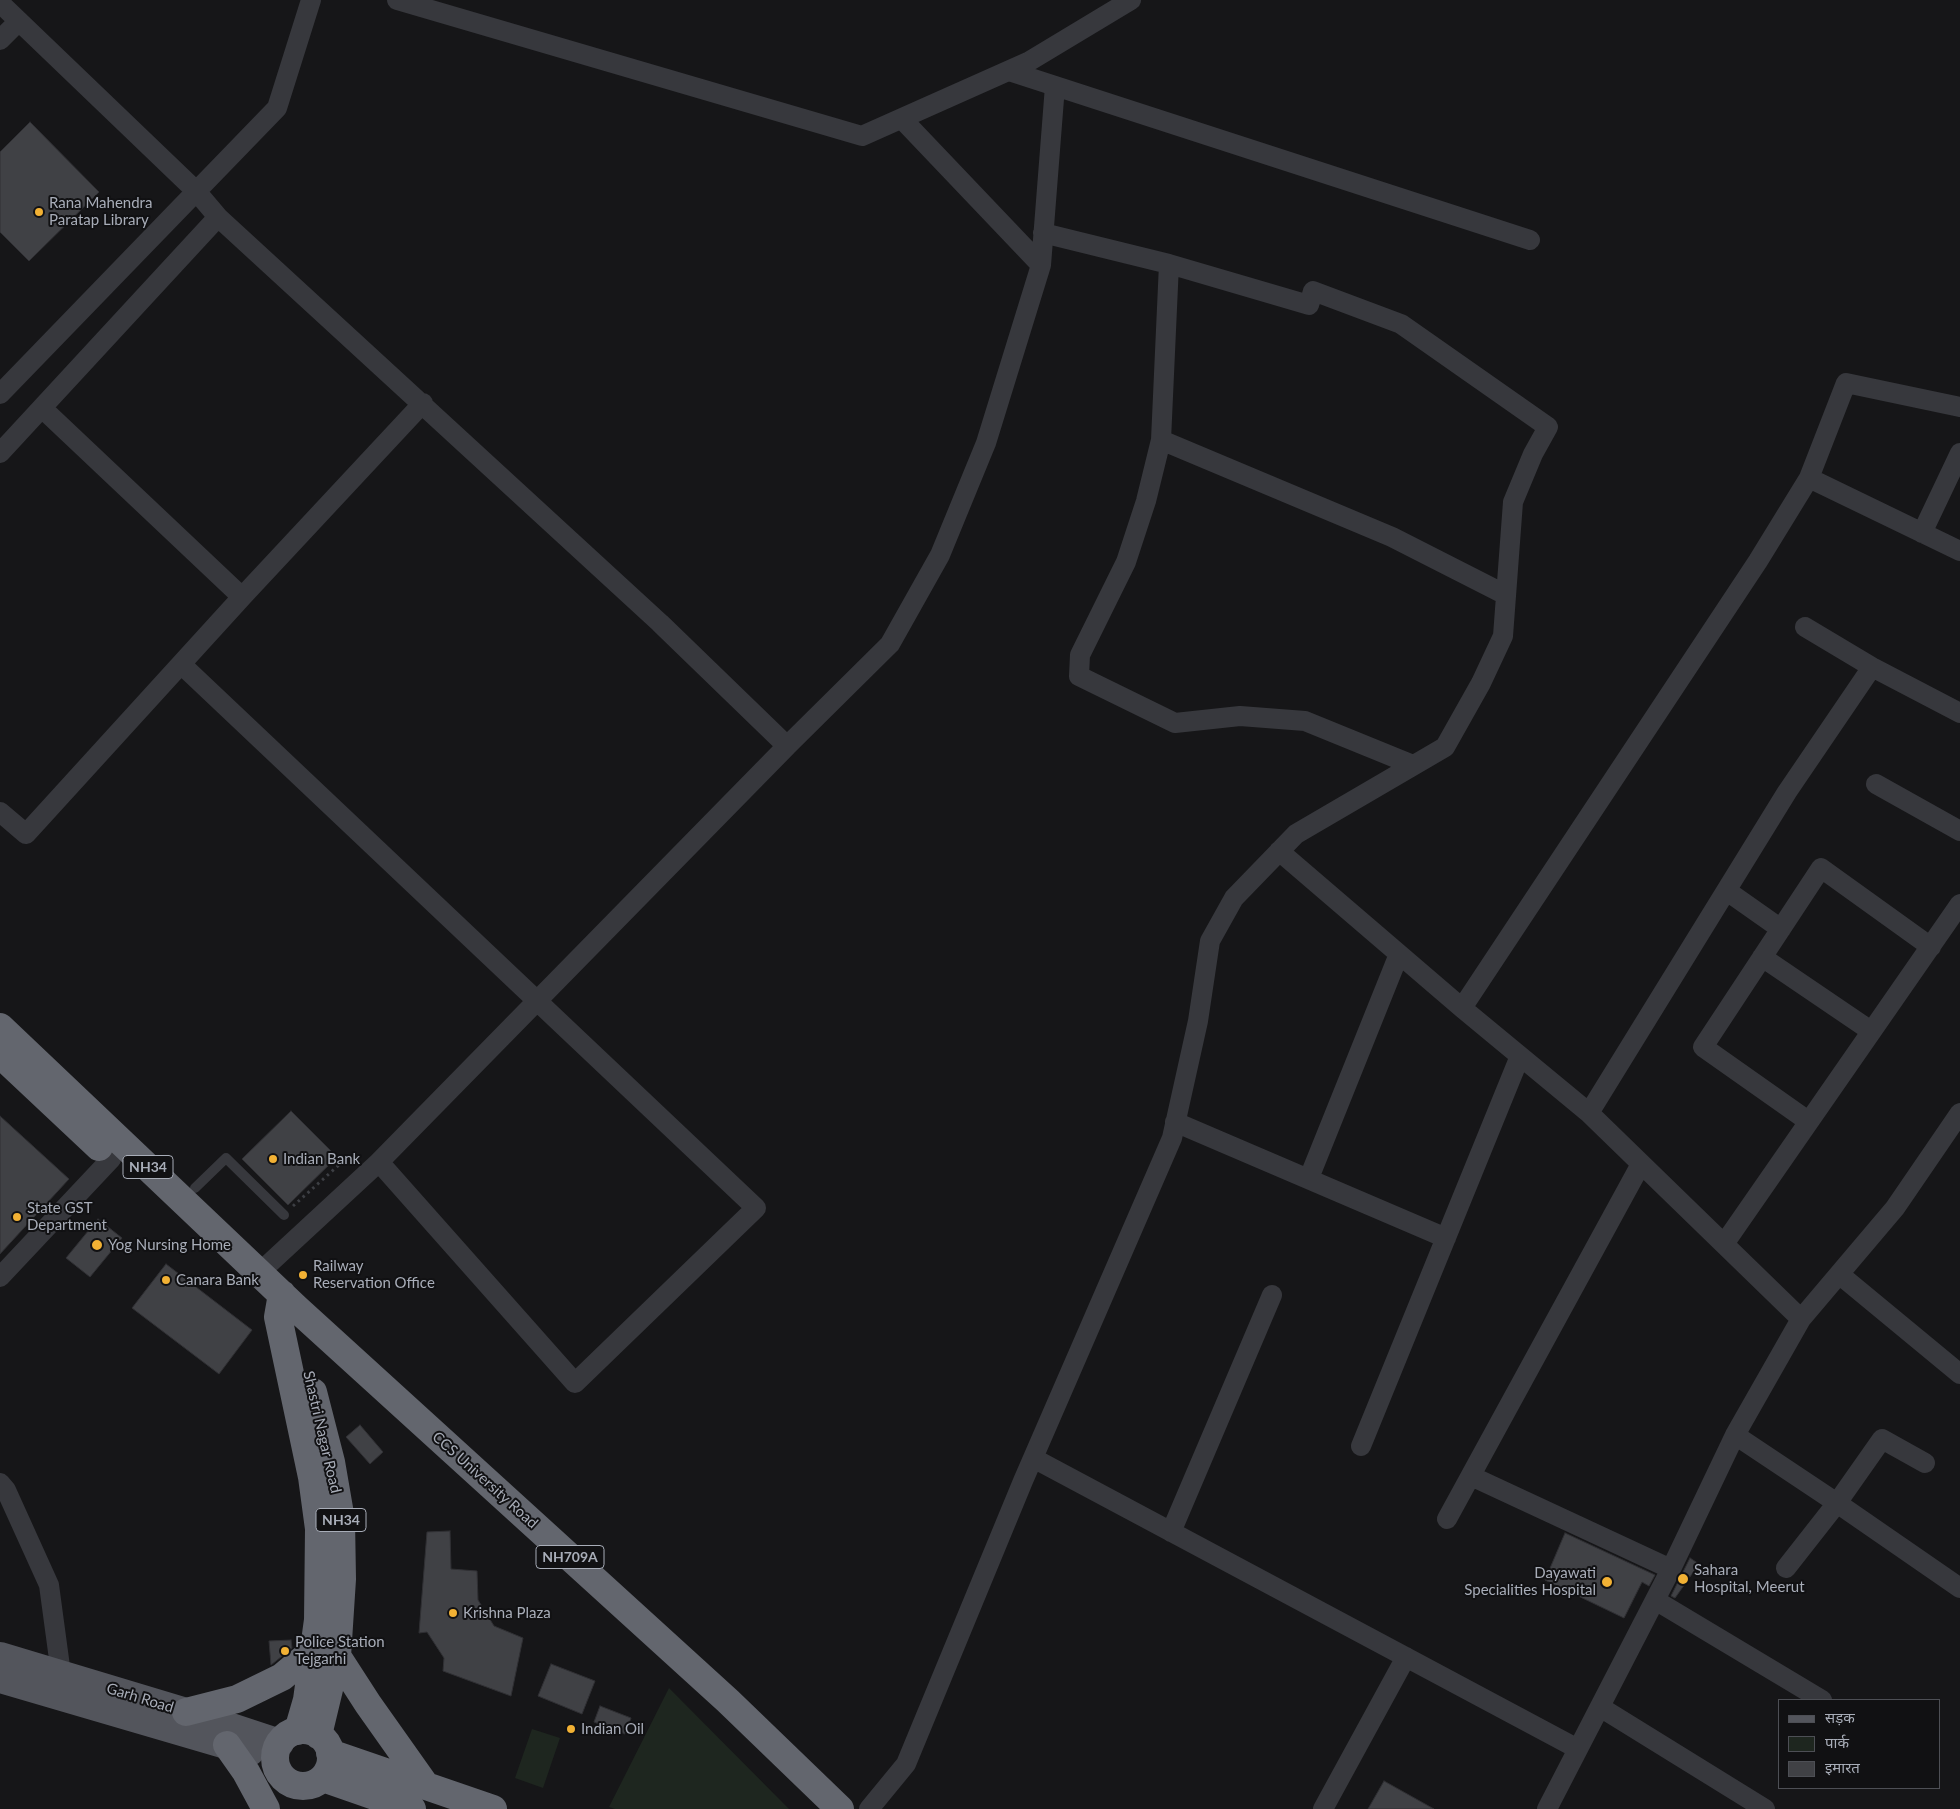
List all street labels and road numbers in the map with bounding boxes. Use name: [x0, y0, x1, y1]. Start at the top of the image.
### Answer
road number: NH34: [123, 1156, 173, 1178]
street label: Shastri Nagar Road: [299, 1369, 345, 1495]
street label: CCS University Road: [429, 1428, 541, 1532]
road number: NH34: [316, 1508, 366, 1532]
road number: NH709A: [536, 1545, 604, 1568]
street label: Garh Road: [104, 1679, 176, 1717]

